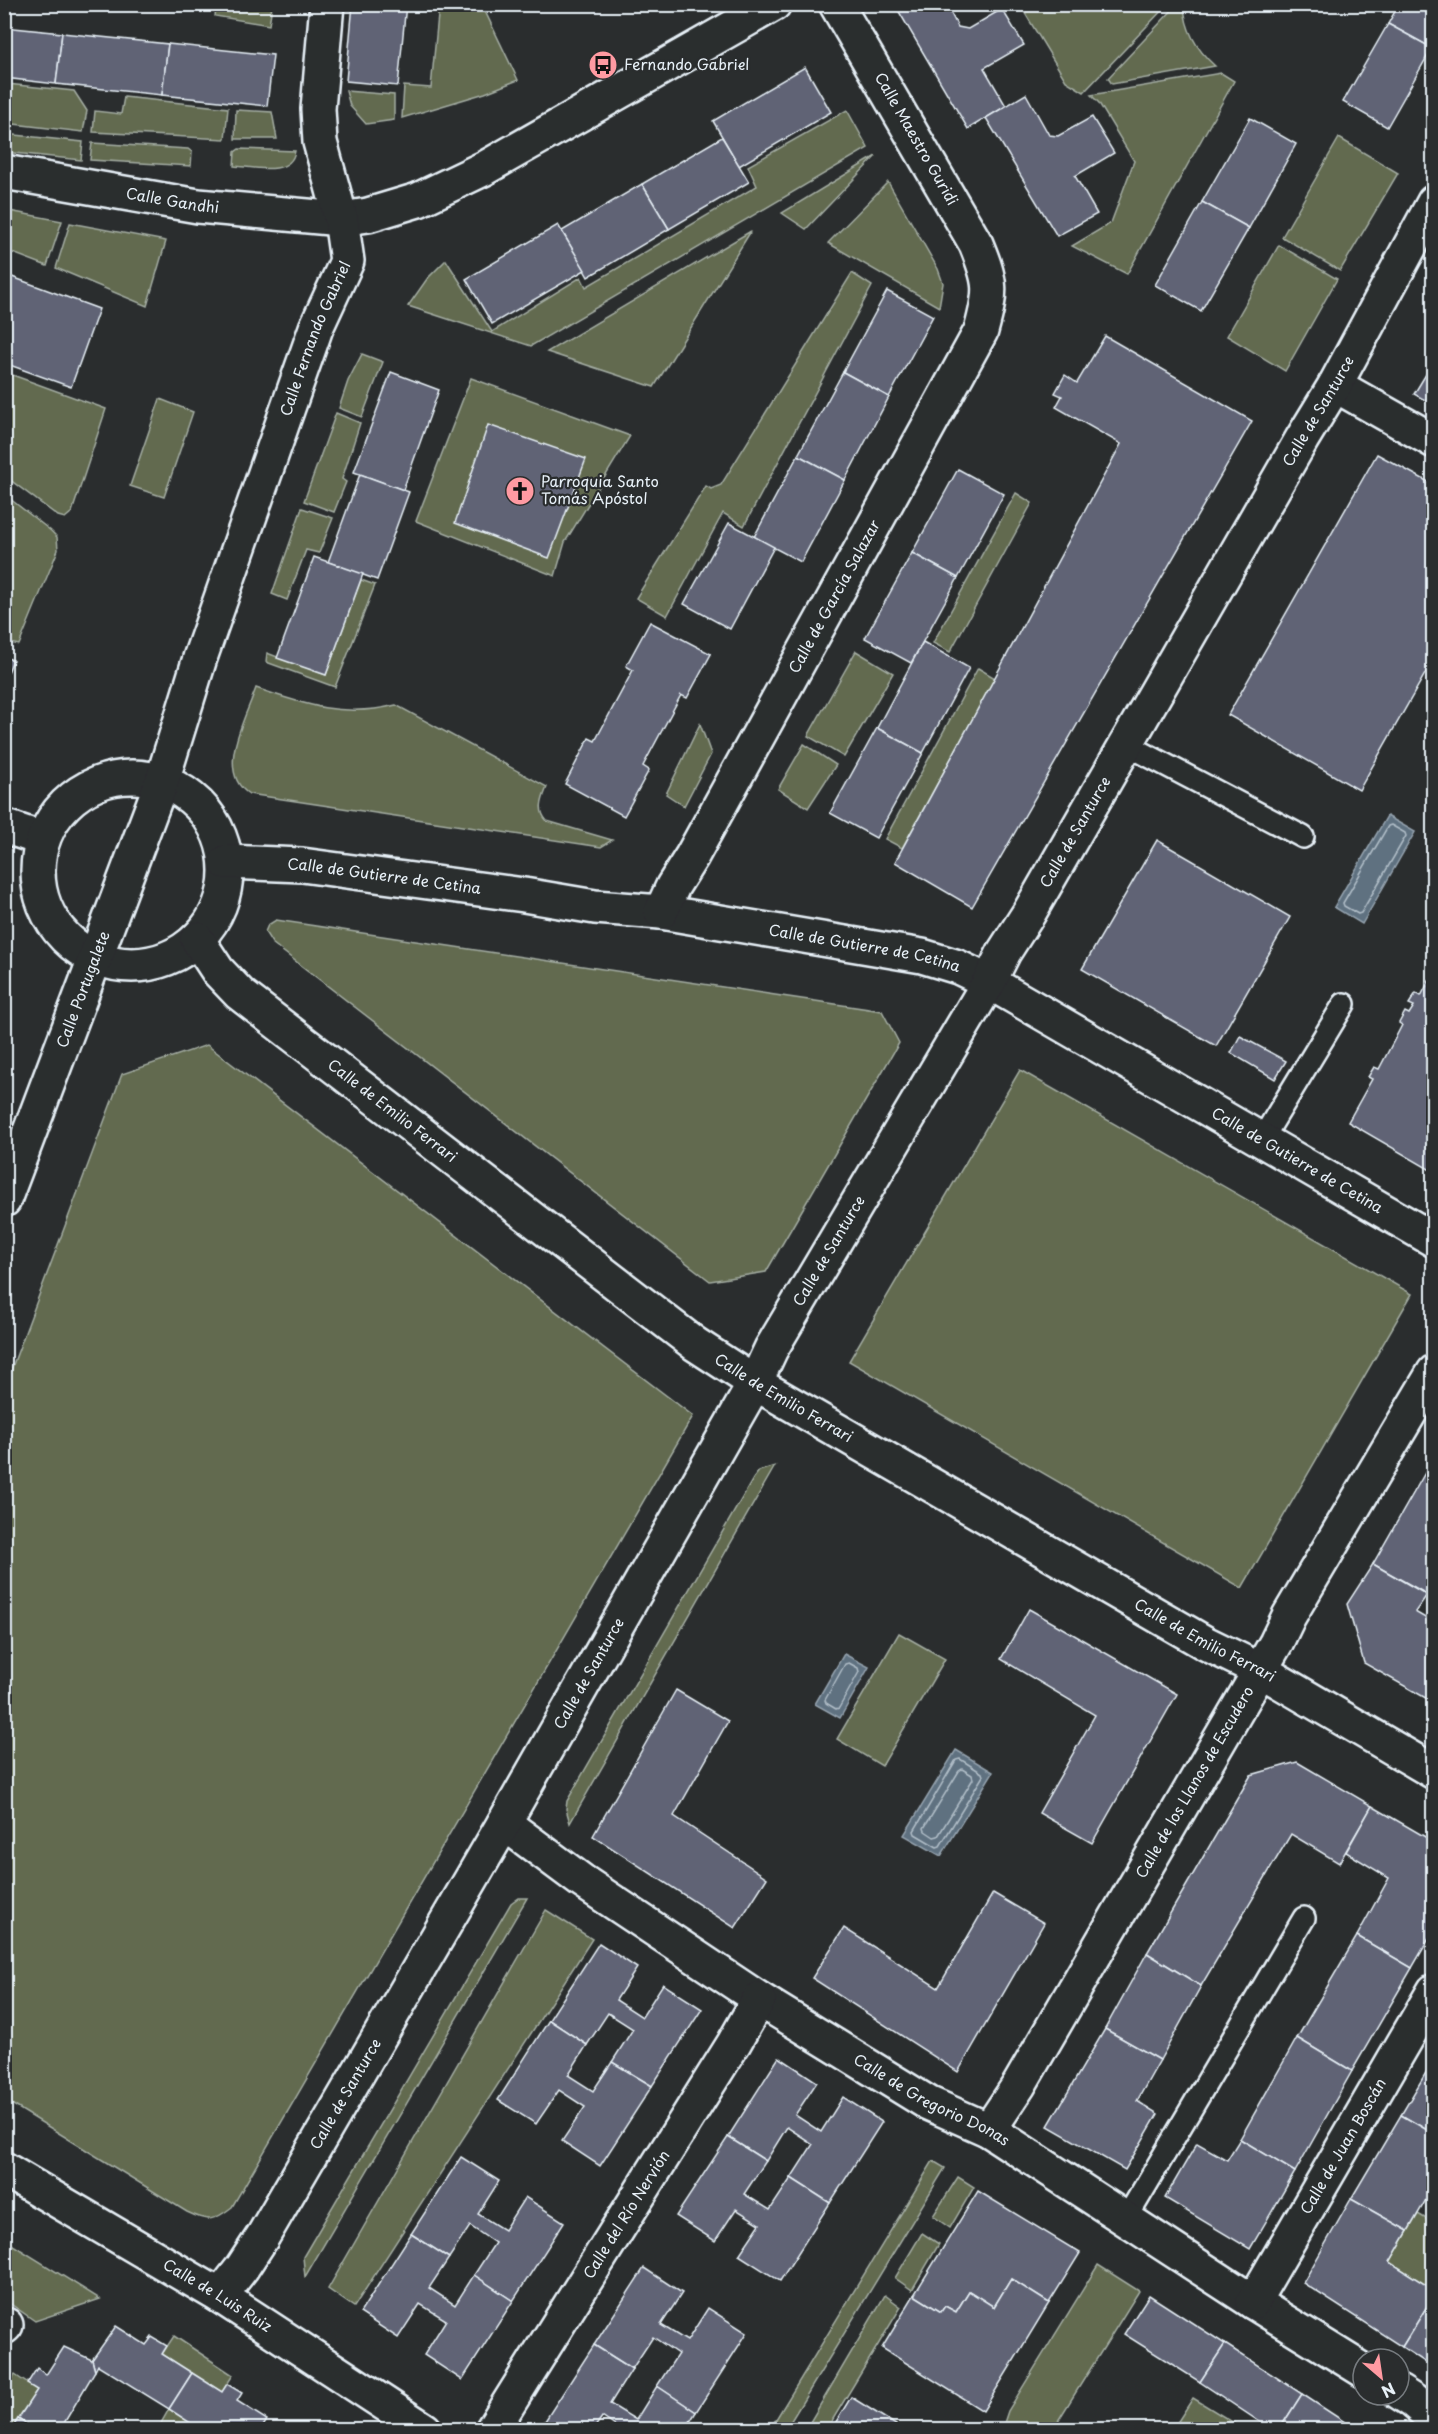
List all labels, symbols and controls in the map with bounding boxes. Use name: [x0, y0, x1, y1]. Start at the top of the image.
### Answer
bus stop icon: Fernando Gabriel: [587, 49, 619, 81]
place label: Fernando Gabriel: [624, 52, 749, 75]
street label: Calle Maestro Guridi: [870, 68, 965, 209]
street label: Calle Gandhi: [124, 181, 220, 218]
street label: Calle Fernando Gabriel: [273, 257, 355, 419]
street label: Calle de Santurce: [1276, 351, 1359, 470]
place label: Parroquia Santo Tomás Apóstol: [541, 469, 659, 509]
church icon: Parroquia Santo Tomás Apóstol: [504, 475, 536, 507]
street label: Calle de García Salazar: [782, 515, 885, 677]
street label: Calle de Santurce: [1033, 772, 1115, 891]
street label: Calle de Gutierre de Cetina: [287, 851, 483, 899]
street label: Calle de Gutierre de Cetina: [767, 917, 964, 977]
street label: Calle Portugalete: [49, 927, 115, 1051]
street label: Calle de Emilio Ferrari: [323, 1053, 463, 1167]
street label: Calle de Gutierre de Cetina: [1208, 1100, 1388, 1218]
street label: Calle de Santurce: [786, 1191, 870, 1310]
street label: Calle de Emilio Ferrari: [710, 1347, 858, 1447]
street label: Calle de Emilio Ferrari: [1130, 1592, 1281, 1687]
street label: Calle de Santurce: [547, 1613, 629, 1733]
street label: Calle de los Llanos de Escudero: [1129, 1681, 1259, 1882]
street label: Calle de Santurce: [303, 2034, 386, 2153]
street label: Calle de Gregorio Donas: [850, 2047, 1015, 2151]
street label: Calle de Juan Boscán: [1294, 2073, 1391, 2218]
street label: Calle del Río Nervión: [576, 2145, 674, 2283]
street label: Calle de Luis Ruiz: [159, 2252, 277, 2337]
north arrow: [1351, 2347, 1411, 2407]
text: N: [1377, 2377, 1400, 2405]

